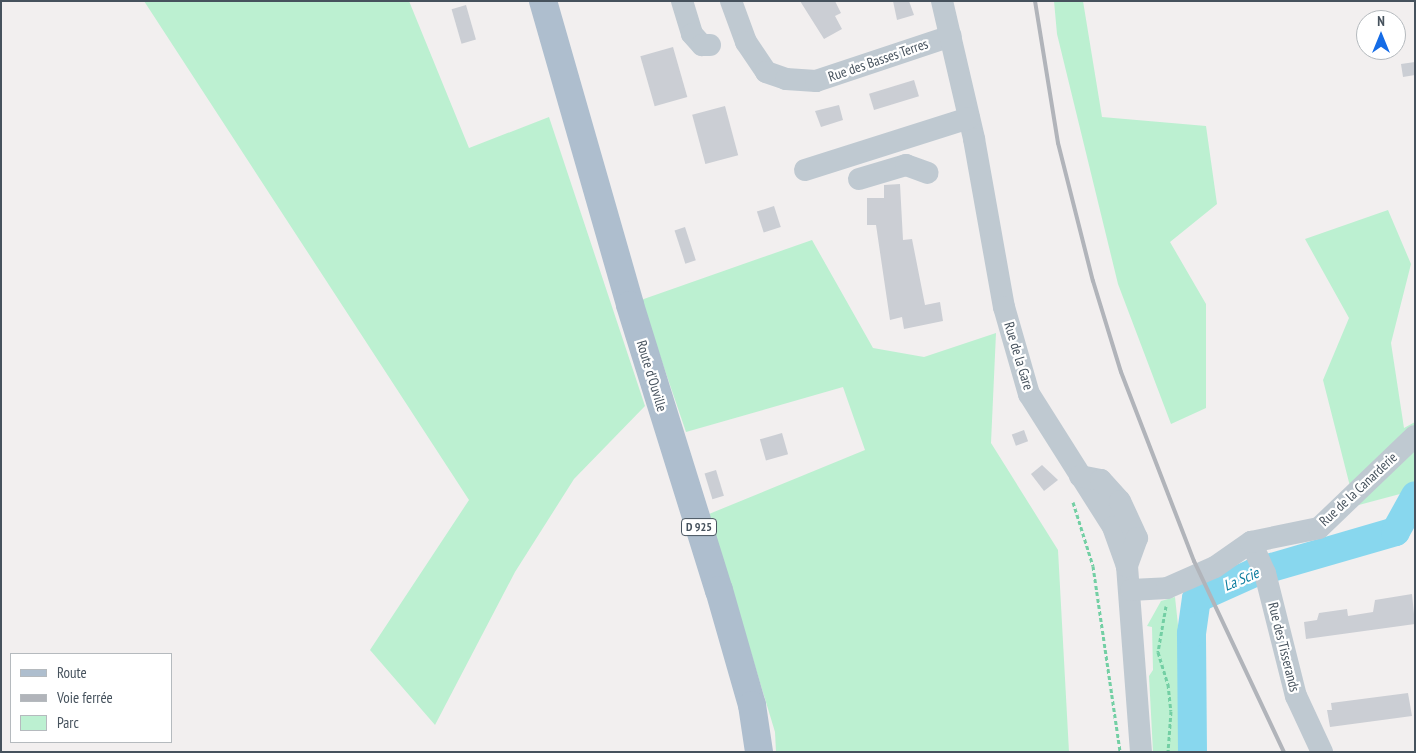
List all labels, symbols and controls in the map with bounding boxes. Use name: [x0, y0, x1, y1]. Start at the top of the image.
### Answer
north arrow: [1356, 10, 1406, 60]
text: N: [1377, 12, 1385, 30]
street label: Rue des Basses Terres: [826, 35, 930, 85]
street label: Rue de la Gare: [1001, 320, 1037, 392]
street label: Route d'Ouville: [633, 338, 671, 414]
street label: Rue de la Canarderie: [1316, 449, 1400, 529]
road number: D 925: [680, 518, 718, 536]
water label: La Scie: [1221, 564, 1261, 594]
street label: Rue des Tisserands: [1265, 600, 1303, 694]
legend: [10, 653, 172, 743]
text: Route: [57, 663, 87, 682]
text: Voie ferrée: [57, 688, 113, 707]
text: Parc: [57, 713, 79, 732]

